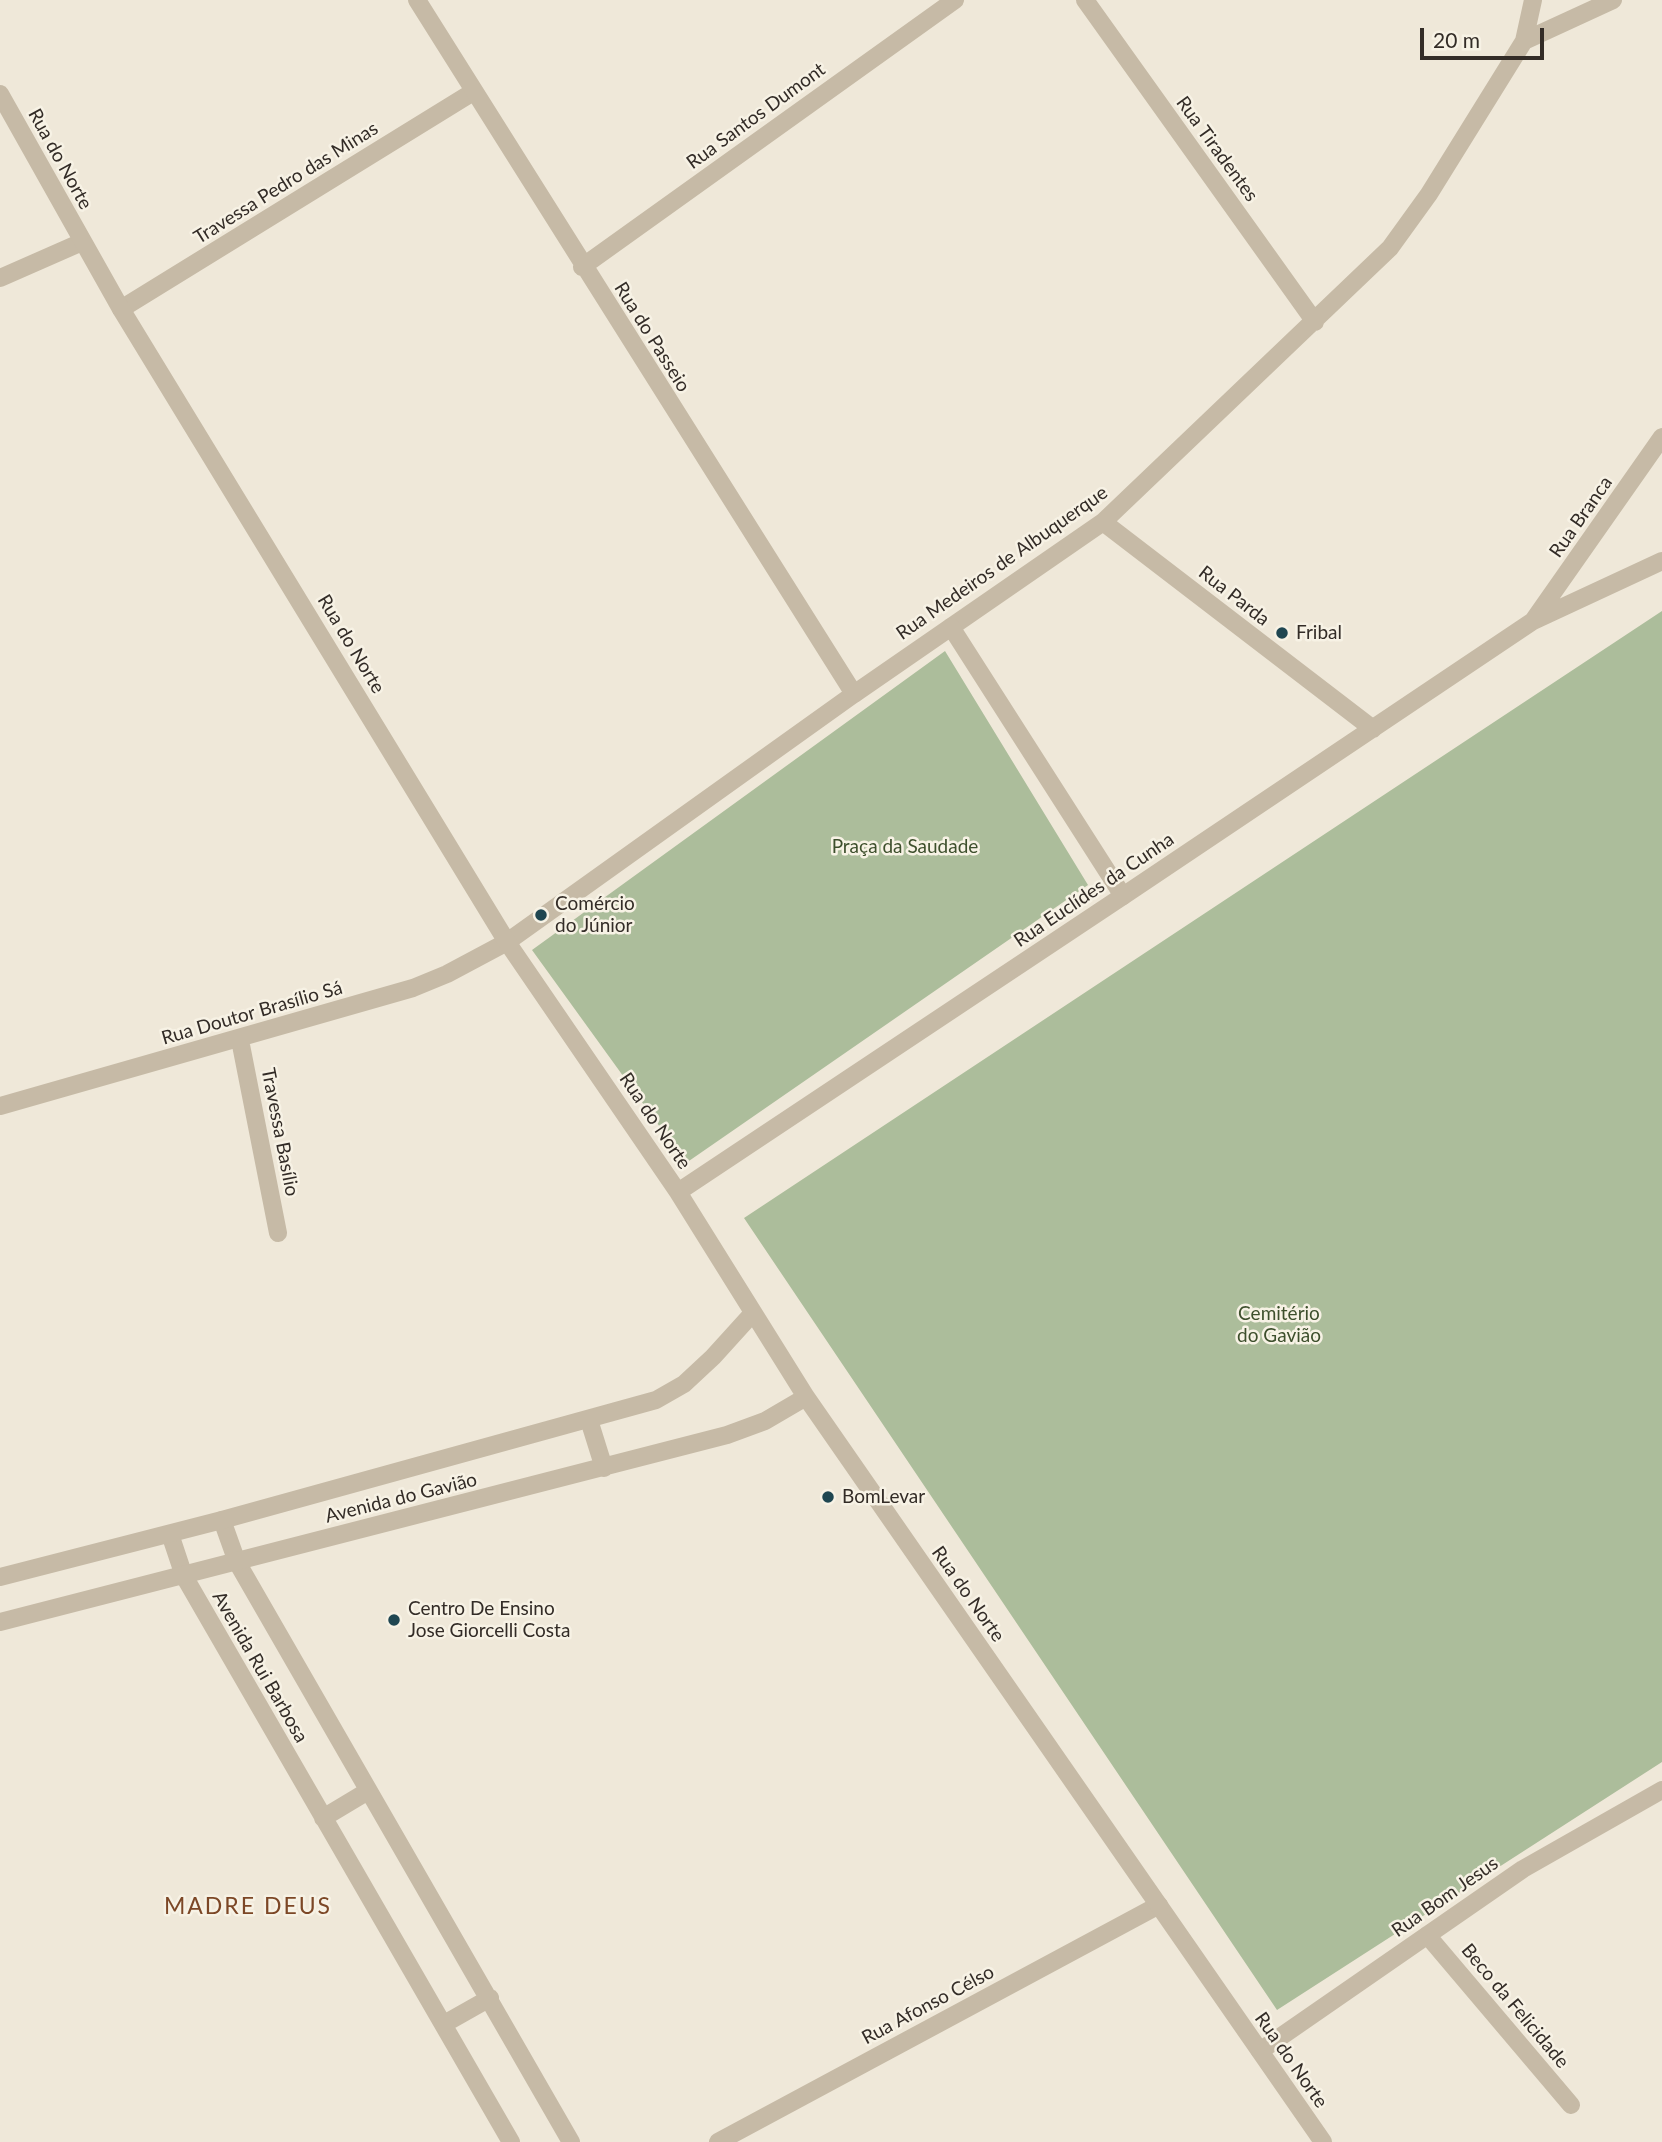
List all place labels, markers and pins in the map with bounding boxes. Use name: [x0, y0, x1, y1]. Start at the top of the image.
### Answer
place label: Fribal: [1296, 622, 1342, 644]
marker: Fribal: [1274, 625, 1290, 641]
place label: Comércio do Júnior: [555, 893, 635, 937]
marker: Comércio do Júnior: [533, 907, 549, 923]
place label: BomLevar: [842, 1486, 925, 1508]
marker: BomLevar: [820, 1489, 836, 1505]
place label: Centro De Ensino Jose Giorcelli Costa: [408, 1598, 570, 1642]
marker: Centro De Ensino Jose Giorcelli Costa: [386, 1612, 402, 1628]

